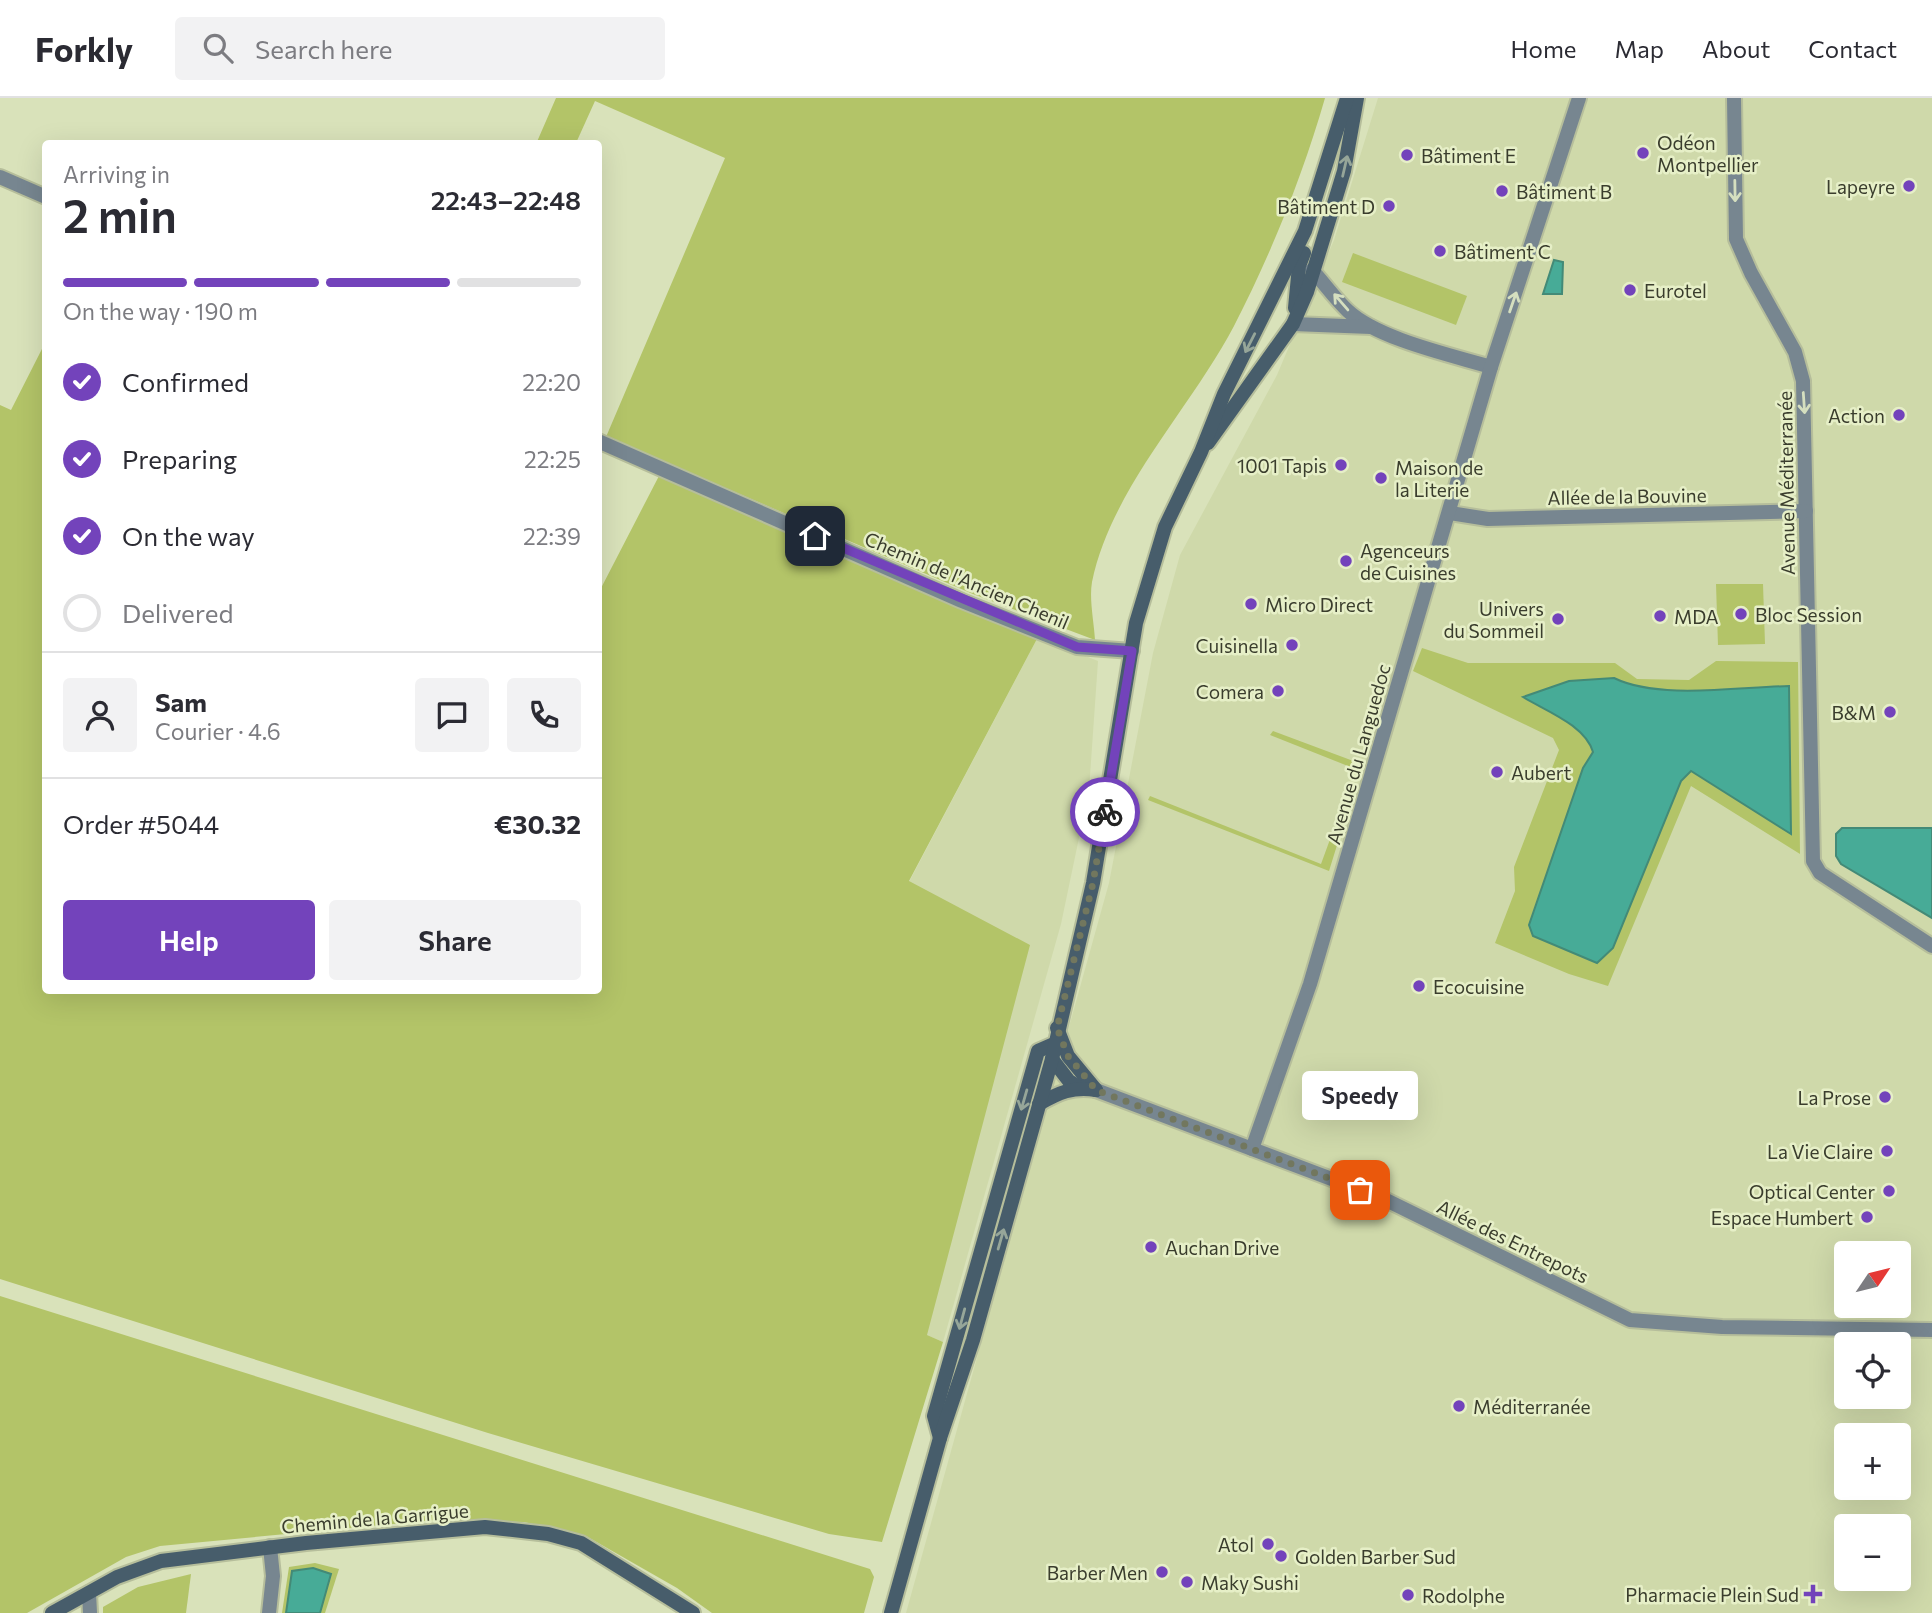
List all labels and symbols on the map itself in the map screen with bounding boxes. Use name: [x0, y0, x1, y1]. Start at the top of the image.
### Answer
place label: Odéon Montpellier: [1657, 131, 1759, 176]
place label: Bâtiment E: [1421, 144, 1516, 167]
marker: Odéon Montpellier: [1635, 145, 1651, 161]
marker: Bâtiment E: [1399, 147, 1415, 163]
one-way arrow: [1338, 155, 1352, 178]
place label: Lapeyre: [1826, 175, 1895, 198]
marker: Lapeyre: [1901, 178, 1917, 194]
one-way arrow: [1729, 179, 1742, 202]
place label: Bâtiment B: [1516, 180, 1612, 203]
marker: Bâtiment B: [1494, 183, 1510, 199]
place label: Bâtiment D: [1277, 195, 1375, 218]
marker: Bâtiment D: [1381, 198, 1397, 214]
place label: Bâtiment C: [1454, 240, 1551, 263]
marker: Bâtiment C: [1432, 243, 1448, 259]
place label: Eurotel: [1644, 279, 1707, 302]
marker: Eurotel: [1622, 282, 1638, 298]
one-way arrow: [1508, 292, 1520, 314]
one-way arrow: [1333, 294, 1349, 312]
one-way arrow: [1243, 332, 1257, 353]
street label: Avenue Méditerranée: [1773, 391, 1799, 575]
one-way arrow: [1798, 391, 1811, 414]
place label: Action: [1828, 404, 1885, 427]
marker: Action: [1891, 407, 1907, 423]
place label: 1001 Tapis: [1237, 454, 1327, 477]
place label: Maison de la Literie: [1395, 456, 1483, 501]
marker: 1001 Tapis: [1333, 457, 1349, 473]
marker: Maison de la Literie: [1373, 470, 1389, 486]
street label: Allée de la Bouvine: [1547, 483, 1707, 509]
pin: [785, 506, 845, 566]
street label: Chemin de l'Ancien Chenil: [861, 527, 1073, 633]
place label: Agenceurs de Cuisines: [1360, 539, 1456, 584]
marker: Agenceurs de Cuisines: [1338, 553, 1354, 569]
place label: Micro Direct: [1265, 593, 1373, 616]
marker: Micro Direct: [1243, 596, 1259, 612]
place label: Univers du Sommeil: [1443, 597, 1544, 642]
place label: Bloc Session: [1755, 603, 1862, 626]
place label: MDA: [1674, 605, 1719, 628]
marker: Bloc Session: [1733, 606, 1749, 622]
marker: MDA: [1652, 608, 1668, 624]
marker: Univers du Sommeil: [1550, 611, 1566, 627]
place label: Cuisinella: [1195, 634, 1278, 657]
marker: Cuisinella: [1284, 637, 1300, 653]
street label: Avenue du Languedoc: [1321, 661, 1395, 847]
place label: Comera: [1196, 680, 1264, 703]
marker: Comera: [1270, 683, 1286, 699]
place label: B&M: [1832, 701, 1876, 724]
marker: B&M: [1882, 704, 1898, 720]
place label: Aubert: [1511, 761, 1571, 784]
marker: Aubert: [1489, 764, 1505, 780]
courier: [1070, 777, 1140, 847]
place label: Ecocuisine: [1433, 975, 1524, 998]
marker: Ecocuisine: [1411, 978, 1427, 994]
callout: Speedy: [1302, 1071, 1418, 1120]
place label: La Prose: [1798, 1086, 1871, 1109]
one-way arrow: [1017, 1088, 1030, 1110]
marker: La Prose: [1877, 1089, 1893, 1105]
place label: La Vie Claire: [1767, 1140, 1873, 1163]
marker: La Vie Claire: [1879, 1143, 1895, 1159]
pin: [1330, 1160, 1390, 1220]
place label: Optical Center: [1749, 1180, 1875, 1203]
marker: Optical Center: [1881, 1183, 1897, 1199]
street label: Allée des Entrepots: [1433, 1194, 1593, 1288]
place label: Espace Humbert: [1711, 1206, 1853, 1229]
marker: Espace Humbert: [1859, 1209, 1875, 1225]
one-way arrow: [996, 1228, 1009, 1250]
place label: Auchan Drive: [1165, 1236, 1279, 1259]
marker: Auchan Drive: [1143, 1239, 1159, 1255]
north arrow: [1834, 1241, 1911, 1318]
one-way arrow: [955, 1307, 968, 1329]
place label: Méditerranée: [1473, 1395, 1591, 1418]
marker: Méditerranée: [1451, 1398, 1467, 1414]
street label: Chemin de la Garrigue: [280, 1498, 470, 1538]
place label: Atol: [1218, 1533, 1254, 1556]
marker: Atol: [1260, 1536, 1276, 1552]
place label: Golden Barber Sud: [1295, 1545, 1456, 1568]
marker: Golden Barber Sud: [1273, 1548, 1289, 1564]
place label: Barber Men: [1047, 1561, 1148, 1584]
marker: Barber Men: [1154, 1564, 1170, 1580]
place label: Maky Sushi: [1201, 1571, 1299, 1594]
marker: Maky Sushi: [1179, 1574, 1195, 1590]
place label: Pharmacie Plein Sud: [1625, 1583, 1799, 1606]
place label: Rodolphe: [1422, 1584, 1505, 1607]
marker: Pharmacie Plein Sud: [1805, 1586, 1821, 1602]
marker: Rodolphe: [1400, 1587, 1416, 1603]

